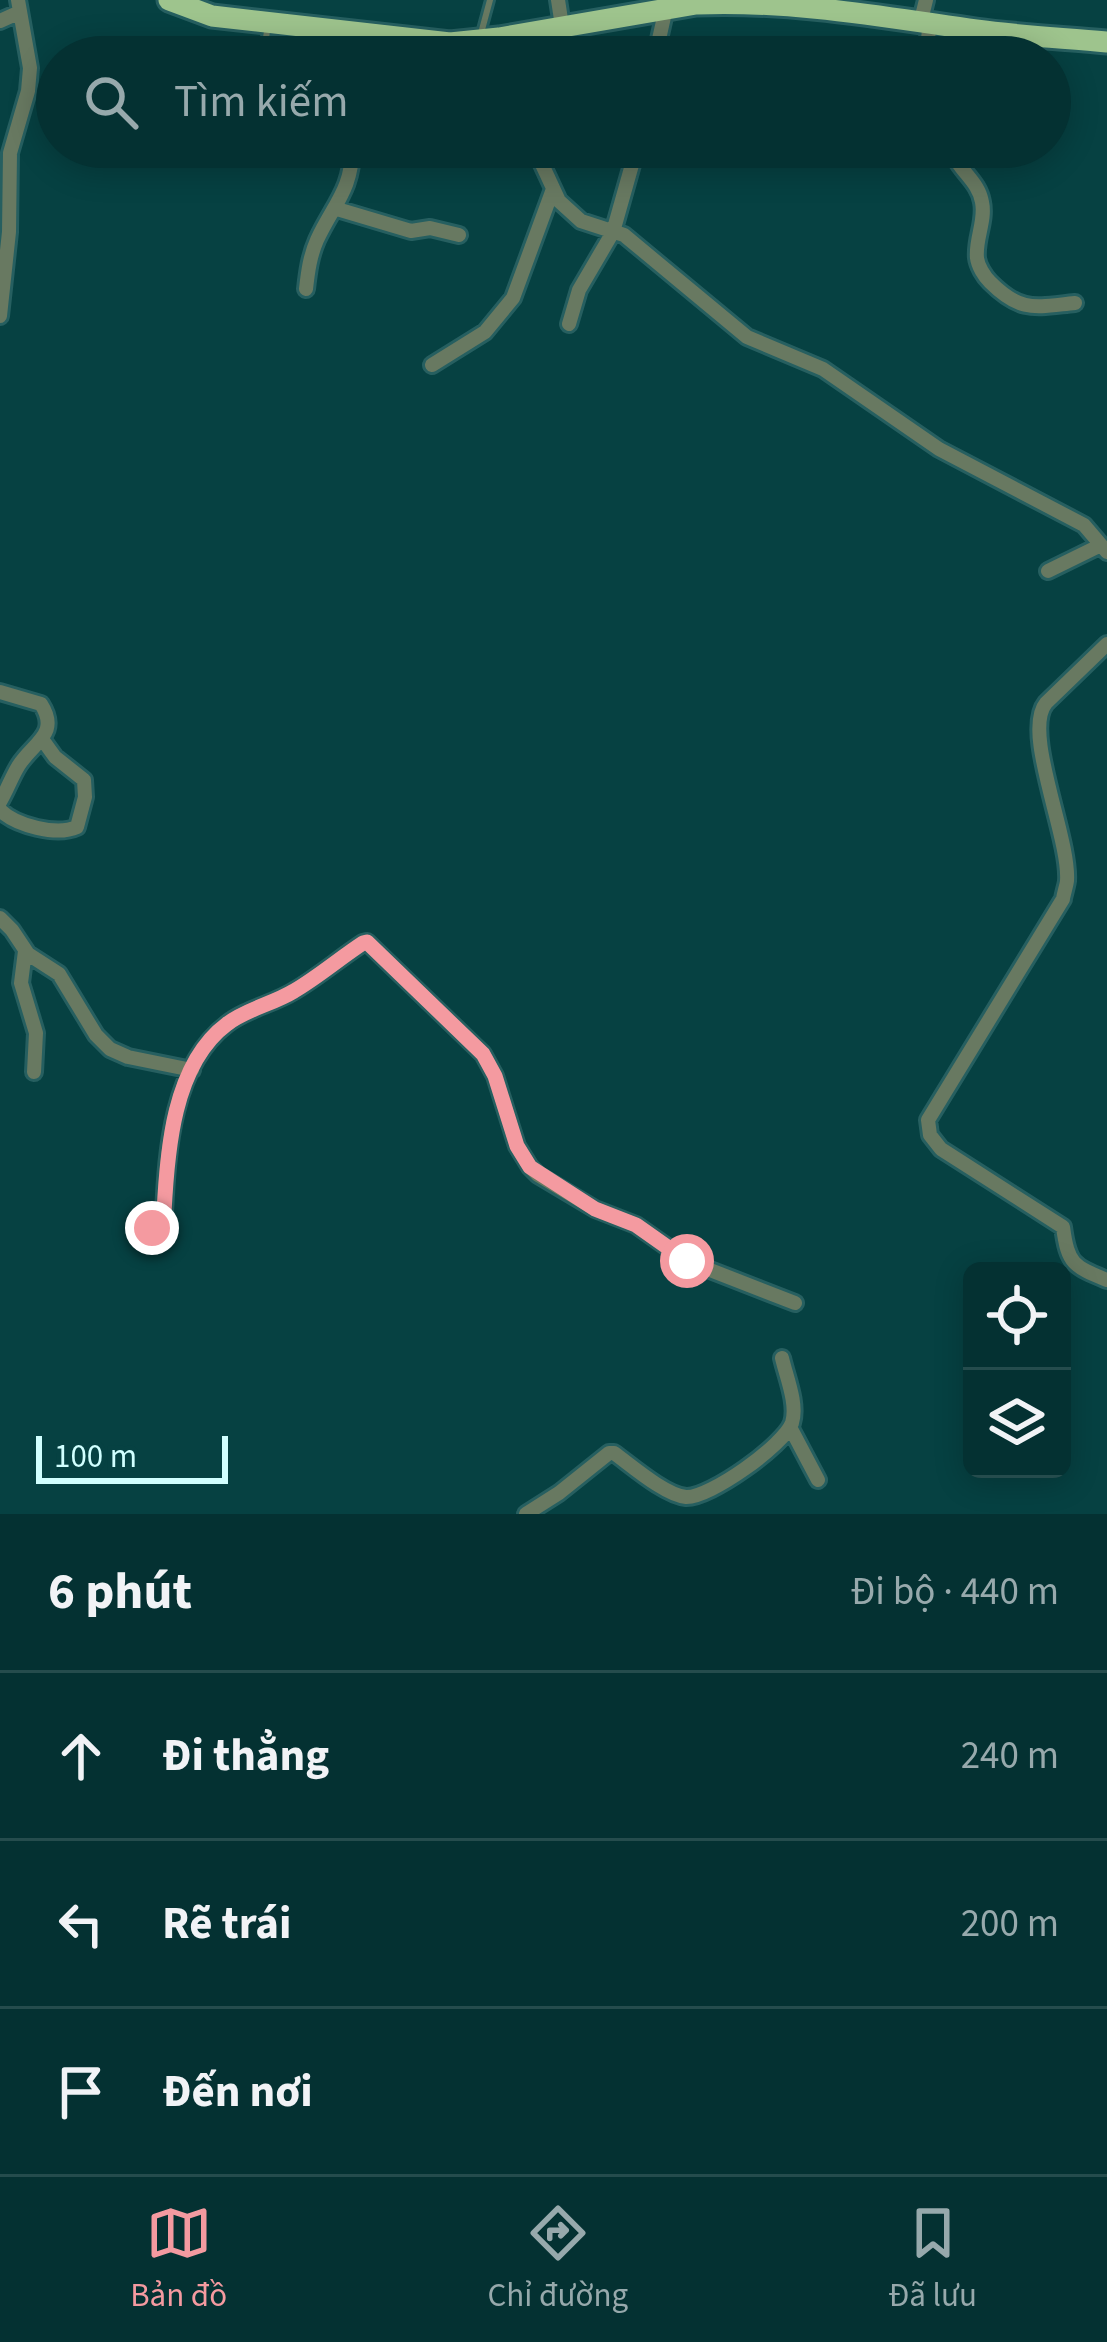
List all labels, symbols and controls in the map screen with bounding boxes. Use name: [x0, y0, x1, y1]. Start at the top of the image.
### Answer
search box: [36, 36, 1071, 168]
icon: search: [78, 69, 144, 135]
text: Tìm kiếm: [174, 70, 348, 134]
route end: [125, 1201, 179, 1255]
route start: [660, 1234, 714, 1288]
map controls: [963, 1262, 1071, 1478]
button: locate: [963, 1262, 1071, 1370]
button: layers: [963, 1370, 1071, 1478]
scale bar: [36, 1430, 228, 1483]
text: 100 m: [54, 1433, 137, 1480]
text: 6 phút: [48, 1556, 192, 1628]
text: Đi bộ · 440 m: [851, 1564, 1059, 1620]
icon: ahead: [48, 1723, 114, 1789]
text: Đi thẳng: [162, 1724, 329, 1788]
text: 240 m: [961, 1728, 1059, 1784]
icon: left: [48, 1891, 114, 1957]
text: Rẽ trái: [162, 1892, 291, 1956]
text: 200 m: [961, 1896, 1059, 1952]
icon: arrive: [48, 2059, 114, 2125]
text: Đến nơi: [162, 2060, 313, 2124]
tab: Bản đồ: [130, 2200, 227, 2319]
tab: Chỉ đường: [488, 2200, 628, 2319]
tab: Đã lưu: [888, 2200, 977, 2319]

